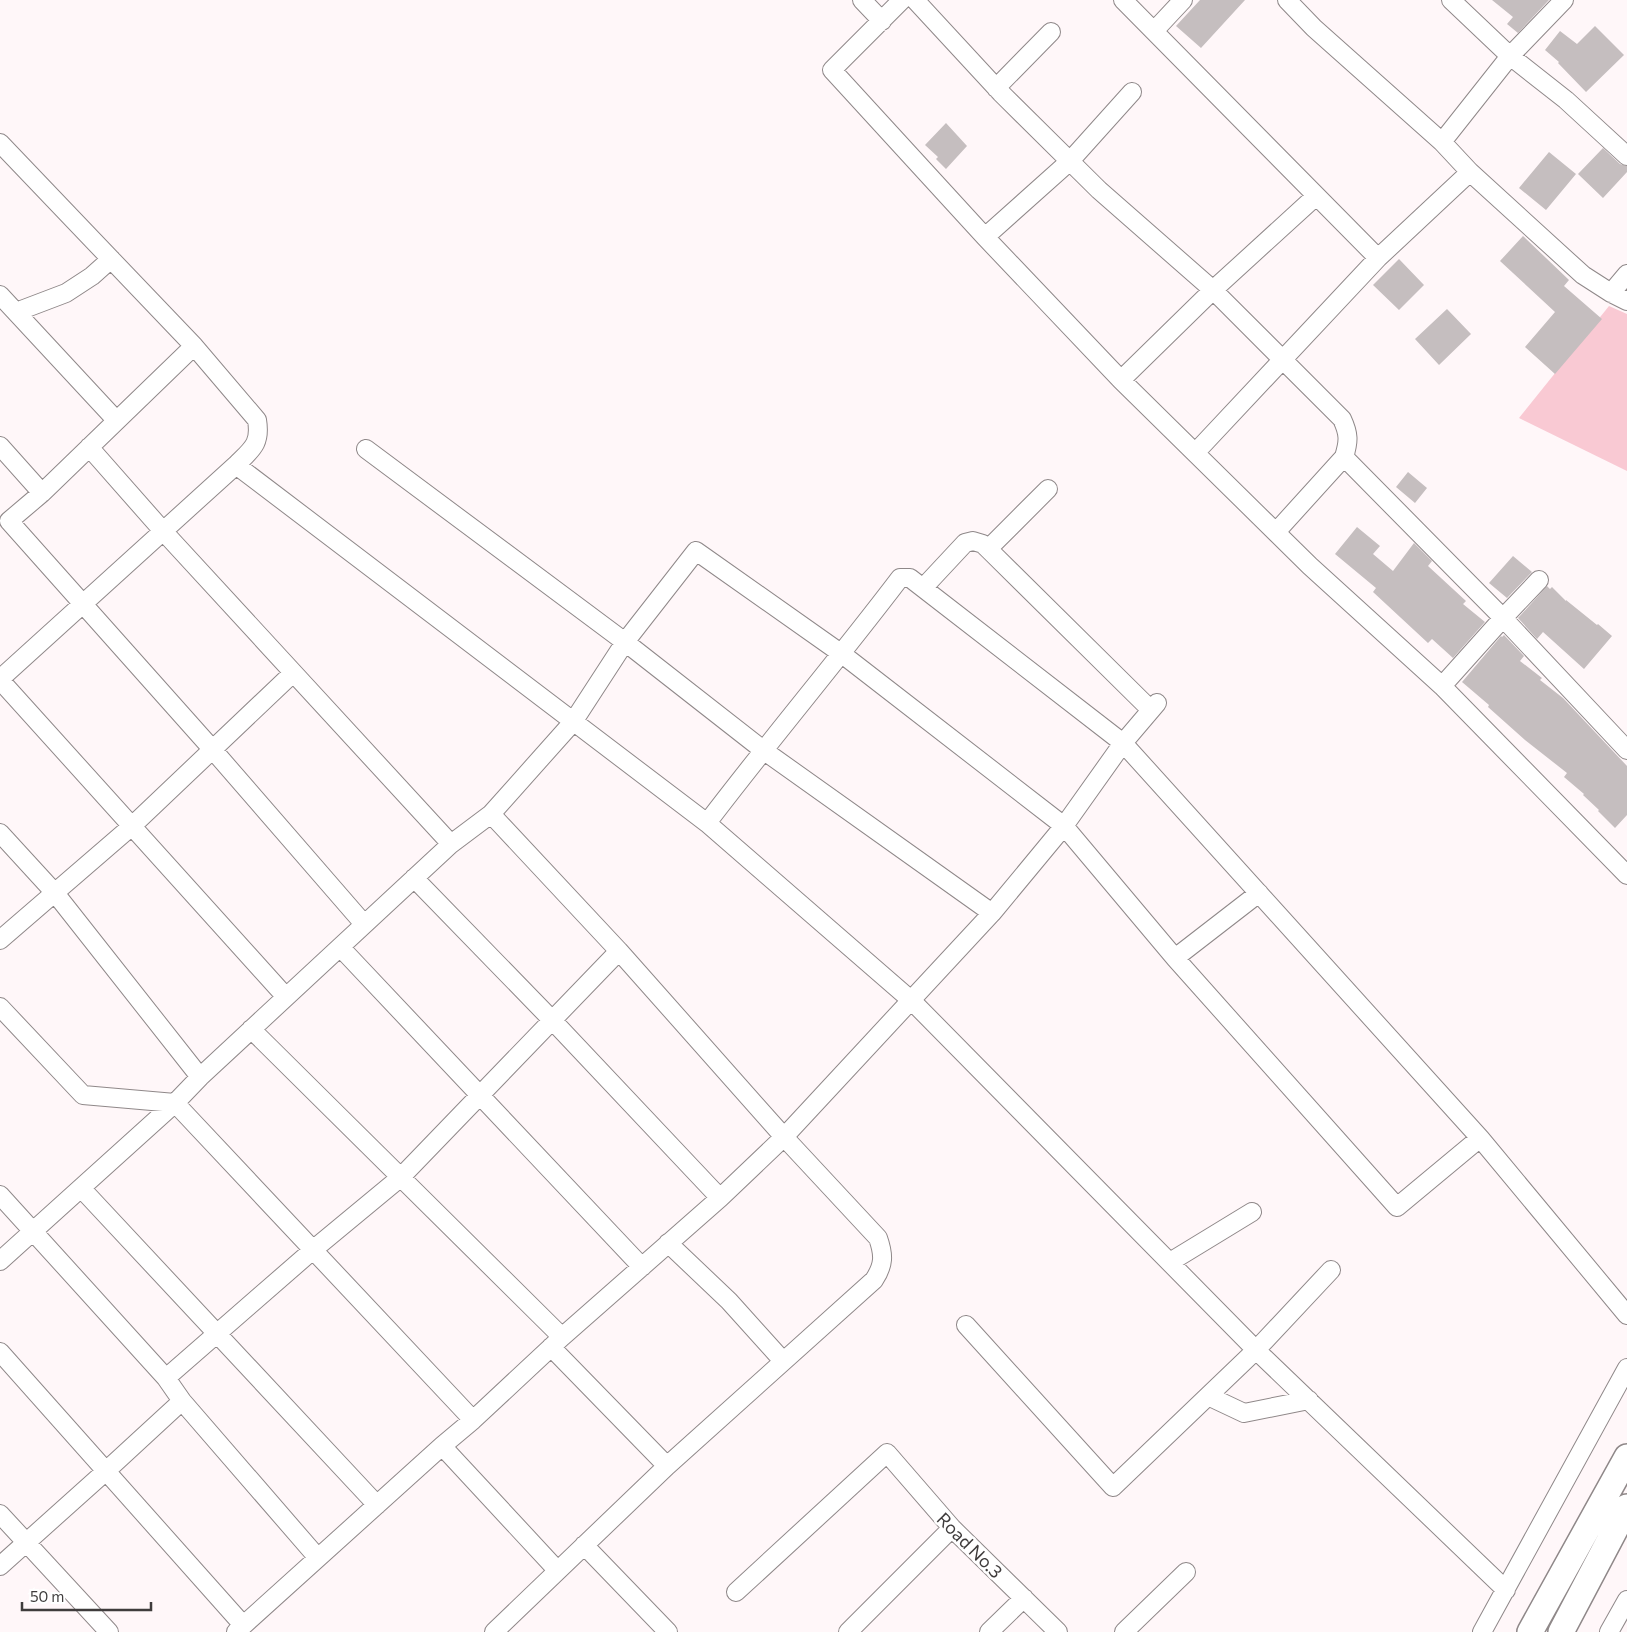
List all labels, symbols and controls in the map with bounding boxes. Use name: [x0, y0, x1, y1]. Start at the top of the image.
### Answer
street label: Road No.3: [933, 1508, 1007, 1582]
scale bar: [22, 1580, 151, 1612]
text: 50 m: [30, 1587, 64, 1605]

